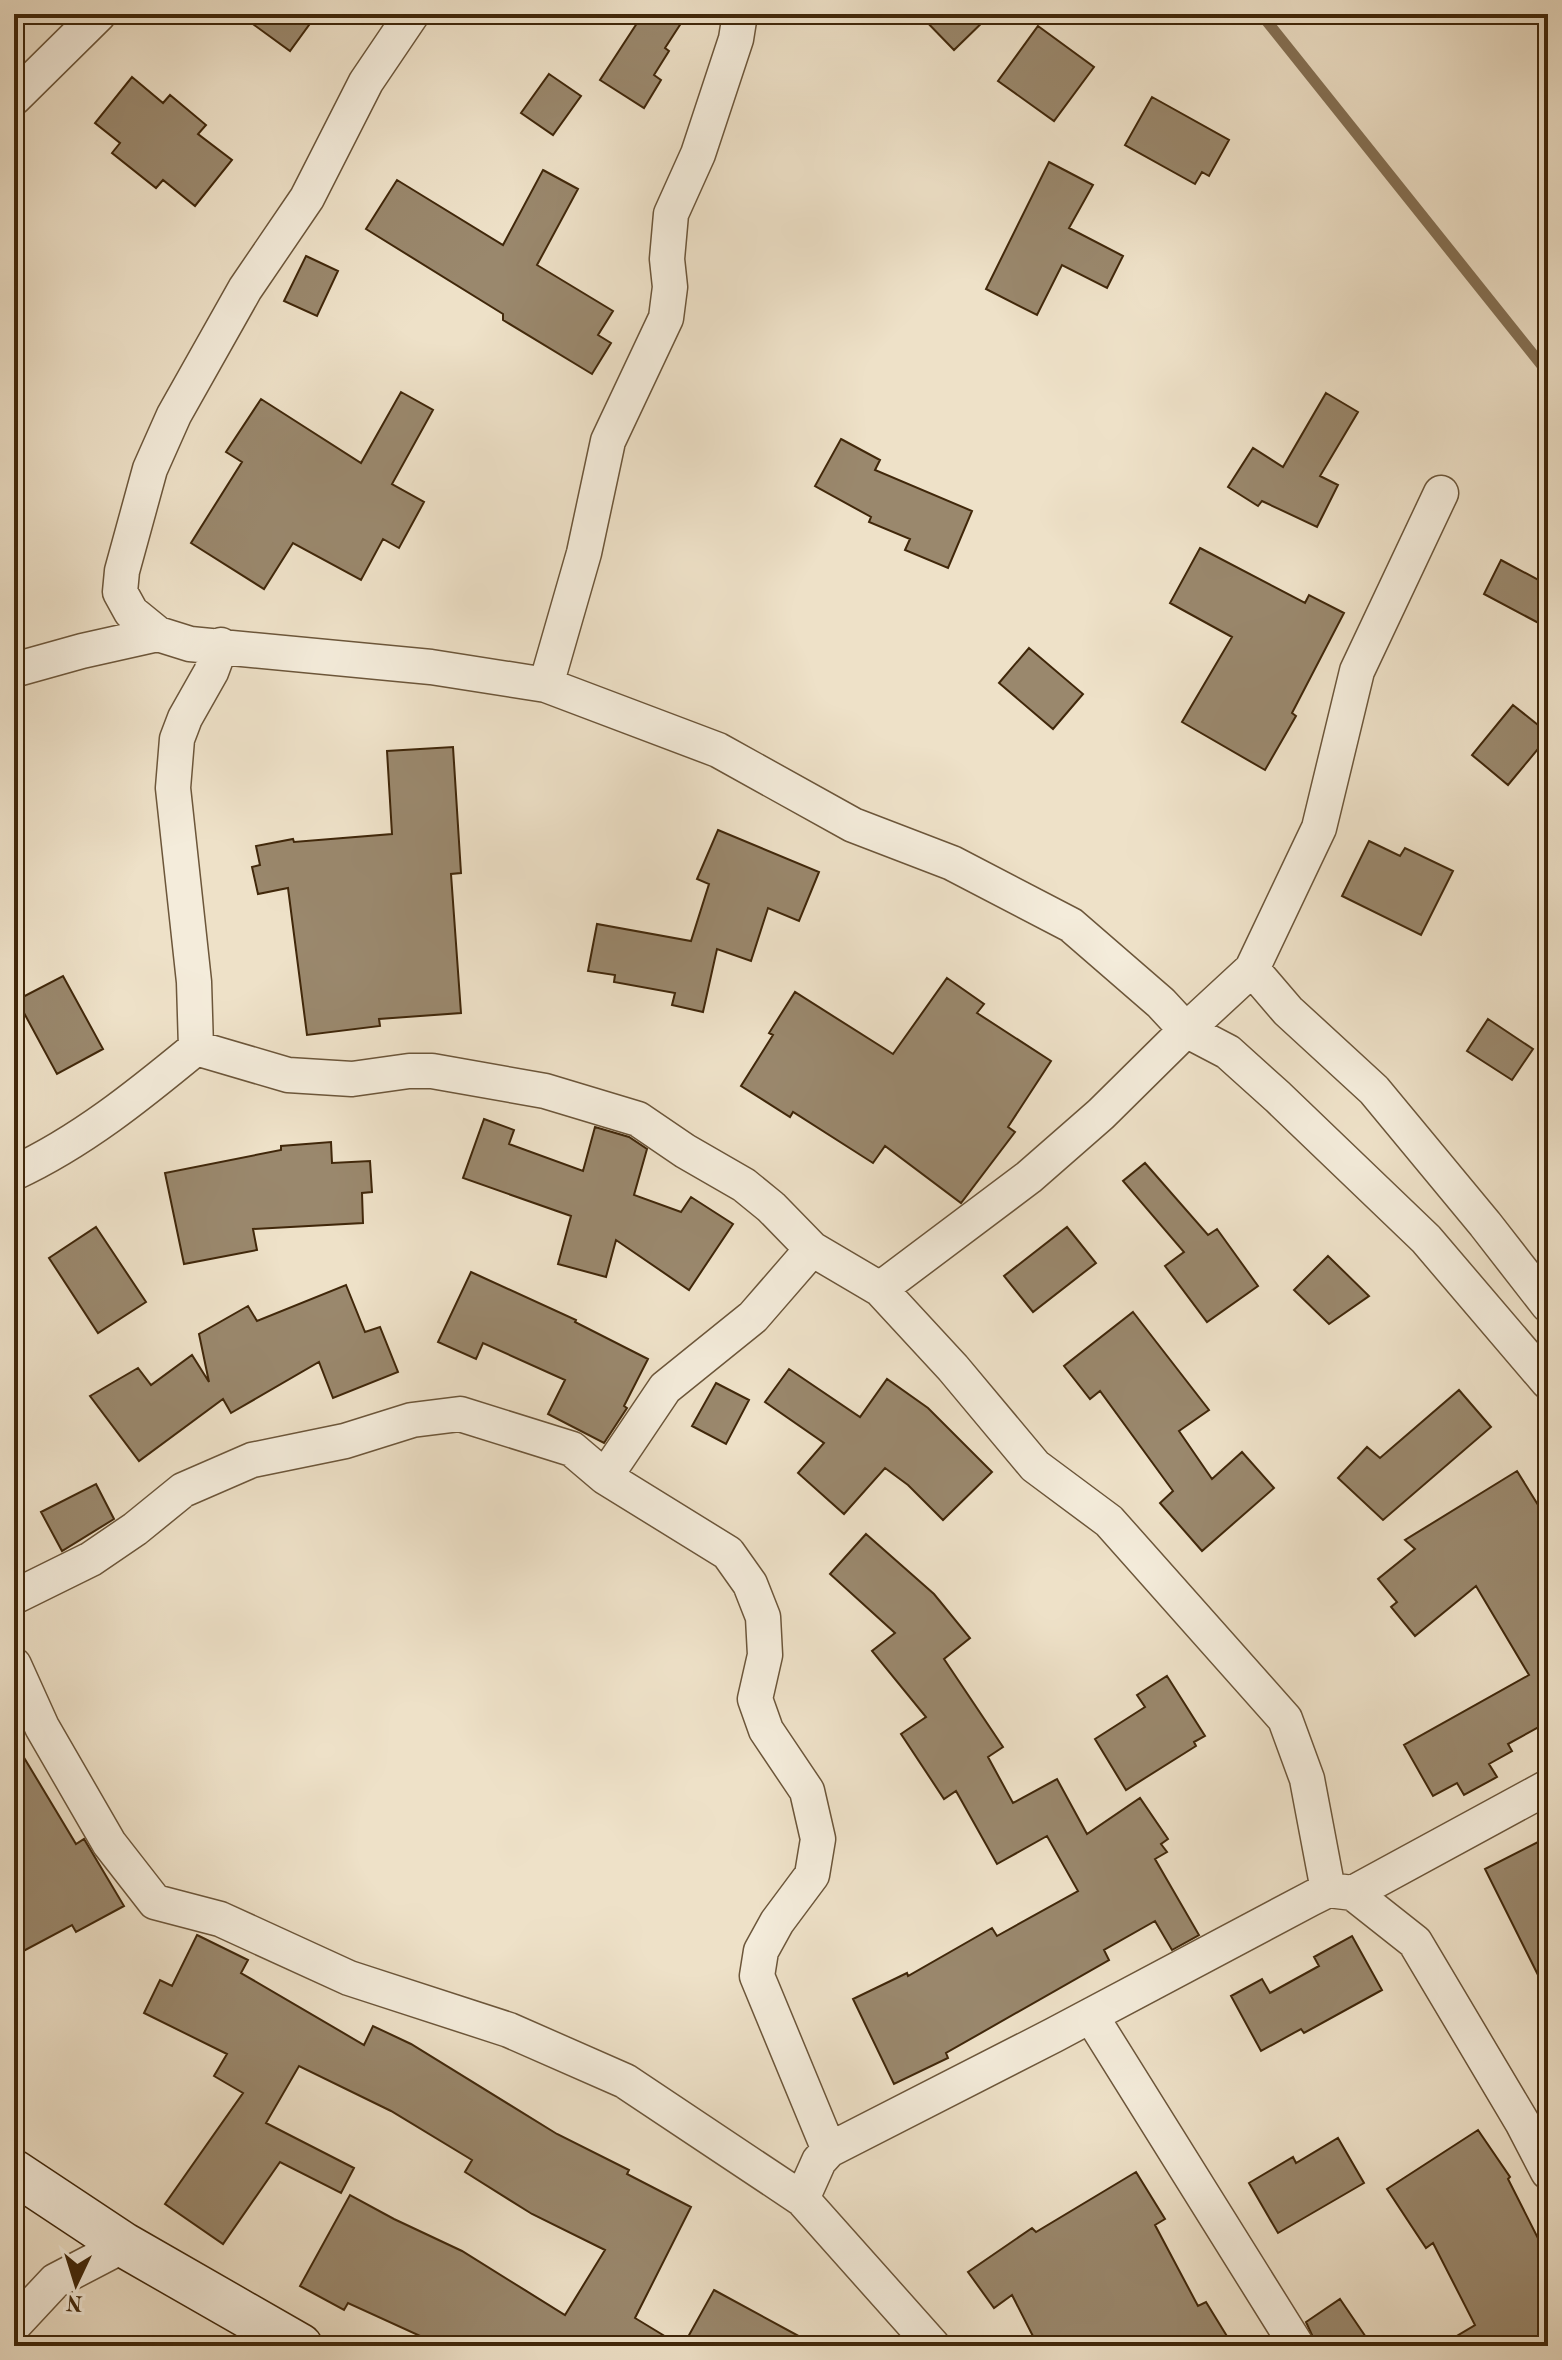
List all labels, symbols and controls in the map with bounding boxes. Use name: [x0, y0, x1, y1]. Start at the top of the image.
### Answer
north arrow: [36, 2244, 116, 2324]
text: N: [65, 2290, 84, 2314]

